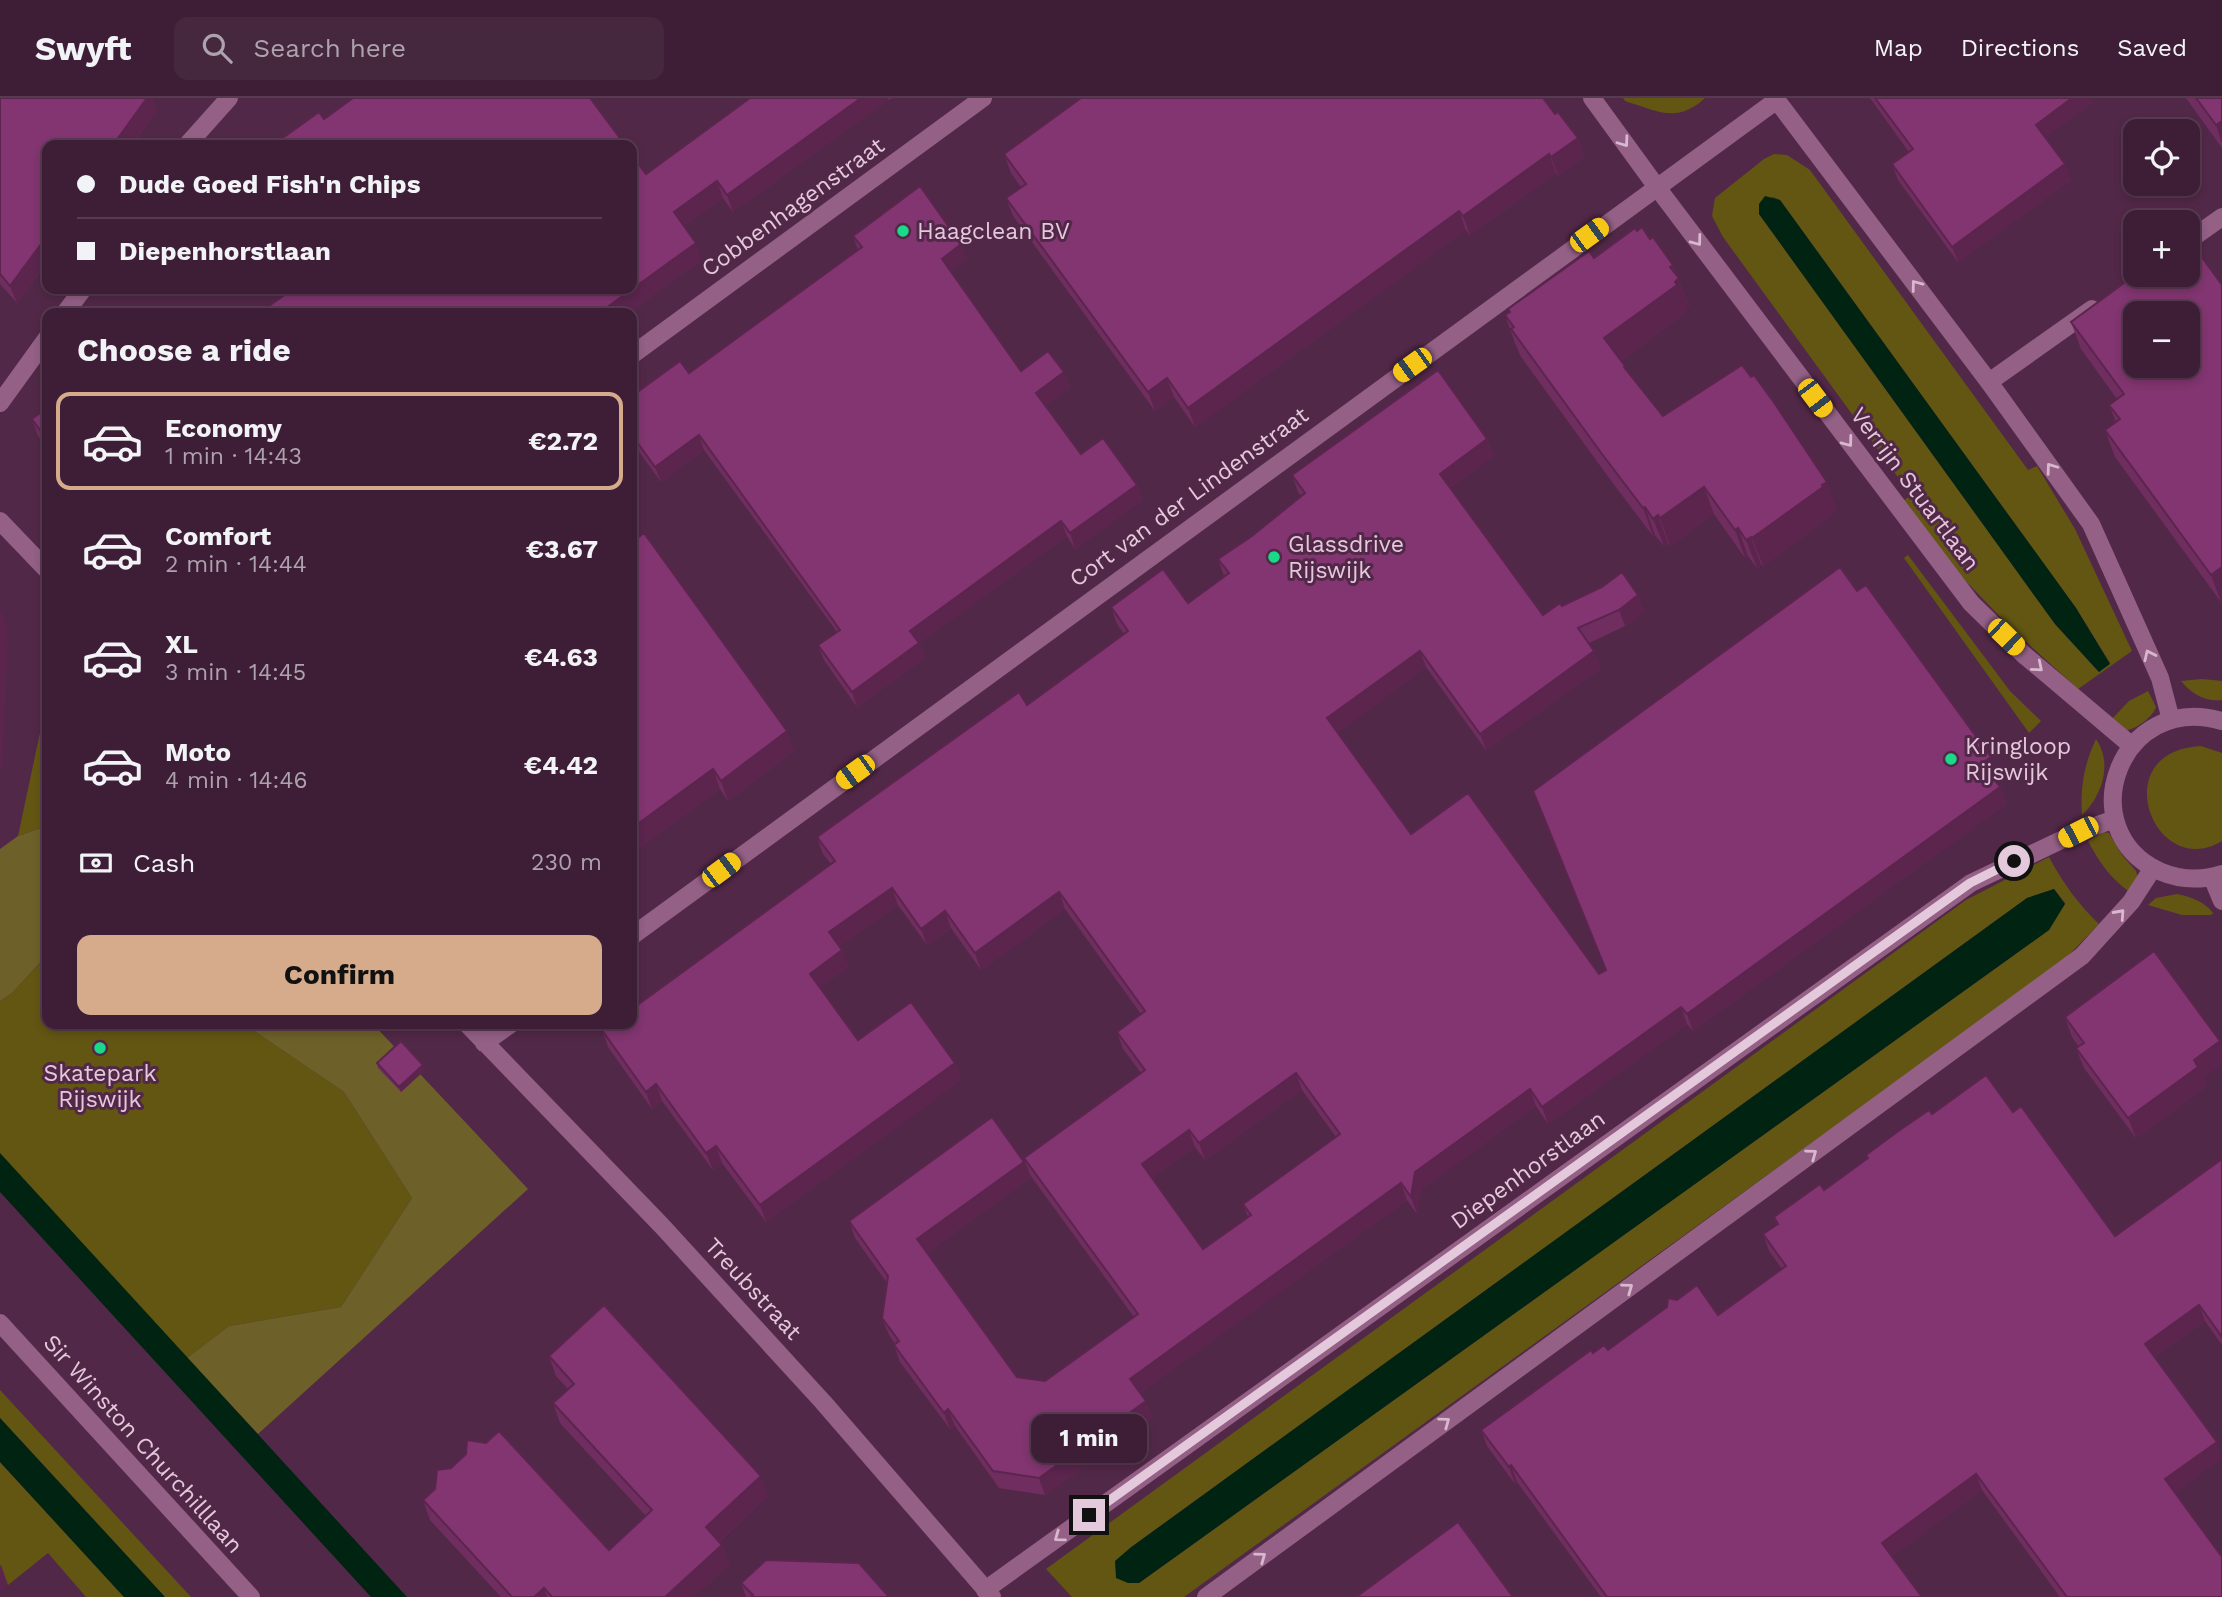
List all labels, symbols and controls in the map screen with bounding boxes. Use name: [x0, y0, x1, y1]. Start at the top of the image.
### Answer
search box: [174, 17, 664, 80]
text: Swyft: [35, 29, 132, 68]
icon: search: [198, 29, 236, 67]
text: Search here: [254, 33, 406, 63]
text: Map: [1874, 34, 1923, 62]
text: Directions: [1961, 34, 2079, 62]
text: Saved: [2117, 34, 2187, 62]
map controls: [2123, 119, 2200, 378]
button: locate: [2123, 119, 2200, 196]
street label: Cobbenhagenstraat: [696, 132, 890, 282]
one-way arrow: [1616, 134, 1628, 147]
text: Dude Goed Fish'n Chips: [119, 169, 421, 199]
button: +: [2123, 210, 2200, 287]
car: [1566, 214, 1613, 256]
place label: Haagclean BV: [917, 218, 1070, 245]
marker: Haagclean BV: [895, 223, 911, 239]
one-way arrow: [1688, 233, 1701, 245]
text: Diepenhorstlaan: [119, 236, 331, 266]
one-way arrow: [1912, 280, 1924, 293]
button: −: [2123, 301, 2200, 378]
text: Choose a ride: [77, 331, 291, 369]
car: [1389, 344, 1436, 386]
car: [1794, 375, 1837, 421]
street label: Cort van der Lindenstraat: [1064, 401, 1314, 593]
street label: Verrijn Stuartlaan: [1845, 402, 1985, 576]
icon: car: [81, 410, 144, 473]
text: Economy: [165, 413, 282, 443]
text: €2.72: [528, 426, 598, 456]
one-way arrow: [1840, 434, 1853, 447]
text: 1 min · 14:43: [165, 443, 302, 470]
one-way arrow: [2046, 464, 2059, 476]
icon: car: [81, 518, 144, 581]
text: Comfort: [165, 521, 271, 551]
place label: Glassdrive Rijswijk: [1288, 531, 1404, 584]
text: €3.67: [526, 534, 598, 564]
marker: Glassdrive Rijswijk: [1266, 549, 1282, 565]
text: 2 min · 14:44: [165, 551, 307, 578]
car: [1984, 615, 2029, 659]
icon: car: [81, 626, 144, 689]
text: XL: [165, 629, 198, 659]
text: €4.63: [524, 642, 598, 672]
one-way arrow: [2143, 650, 2157, 662]
text: 3 min · 14:45: [165, 659, 306, 686]
one-way arrow: [2030, 659, 2043, 671]
place label: Kringloop Rijswijk: [1965, 733, 2071, 786]
icon: car: [81, 734, 144, 797]
text: Moto: [165, 737, 231, 767]
text: €4.42: [524, 750, 598, 780]
car: [832, 751, 879, 793]
marker: Kringloop Rijswijk: [1943, 751, 1959, 767]
text: 4 min · 14:46: [165, 767, 307, 794]
car: [2055, 813, 2102, 851]
icon: cash: [77, 844, 115, 882]
route start: [1998, 845, 2030, 877]
text: Cash: [133, 848, 195, 878]
text: 230 m: [531, 849, 602, 876]
car: [698, 849, 745, 891]
one-way arrow: [2112, 909, 2125, 922]
button: Confirm: [77, 935, 602, 1015]
marker: Skatepark Rijswijk: [92, 1040, 108, 1056]
place label: Skatepark Rijswijk: [44, 1060, 156, 1113]
street label: Diepenhorstlaan: [1446, 1105, 1610, 1235]
one-way arrow: [1804, 1150, 1817, 1162]
street label: Treubstraat: [699, 1233, 807, 1346]
one-way arrow: [1620, 1284, 1633, 1296]
street label: Sir Winston Churchilllaan: [38, 1329, 248, 1559]
callout: 1 min: [1031, 1414, 1147, 1462]
one-way arrow: [1437, 1418, 1449, 1431]
text: 1 min: [1059, 1425, 1119, 1452]
route end: [1073, 1499, 1105, 1531]
one-way arrow: [1054, 1529, 1067, 1541]
one-way arrow: [1253, 1552, 1266, 1565]

